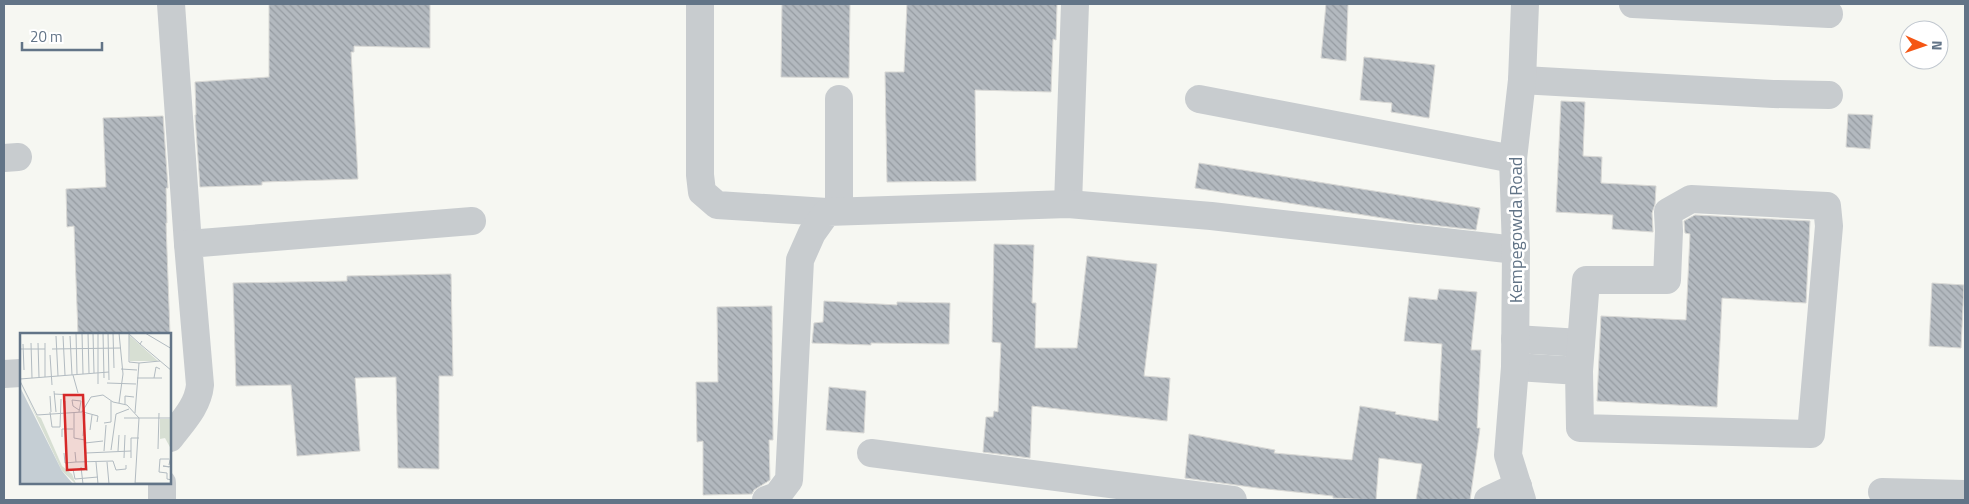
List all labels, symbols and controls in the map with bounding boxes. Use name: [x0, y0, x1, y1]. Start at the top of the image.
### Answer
scale bar: [22, 20, 102, 52]
north arrow: [1899, 20, 1949, 70]
text: 20 m: [30, 25, 63, 48]
text: N: [1927, 40, 1948, 51]
street label: Kempegowda Road: [1502, 157, 1529, 303]
inset map: [20, 333, 171, 484]

